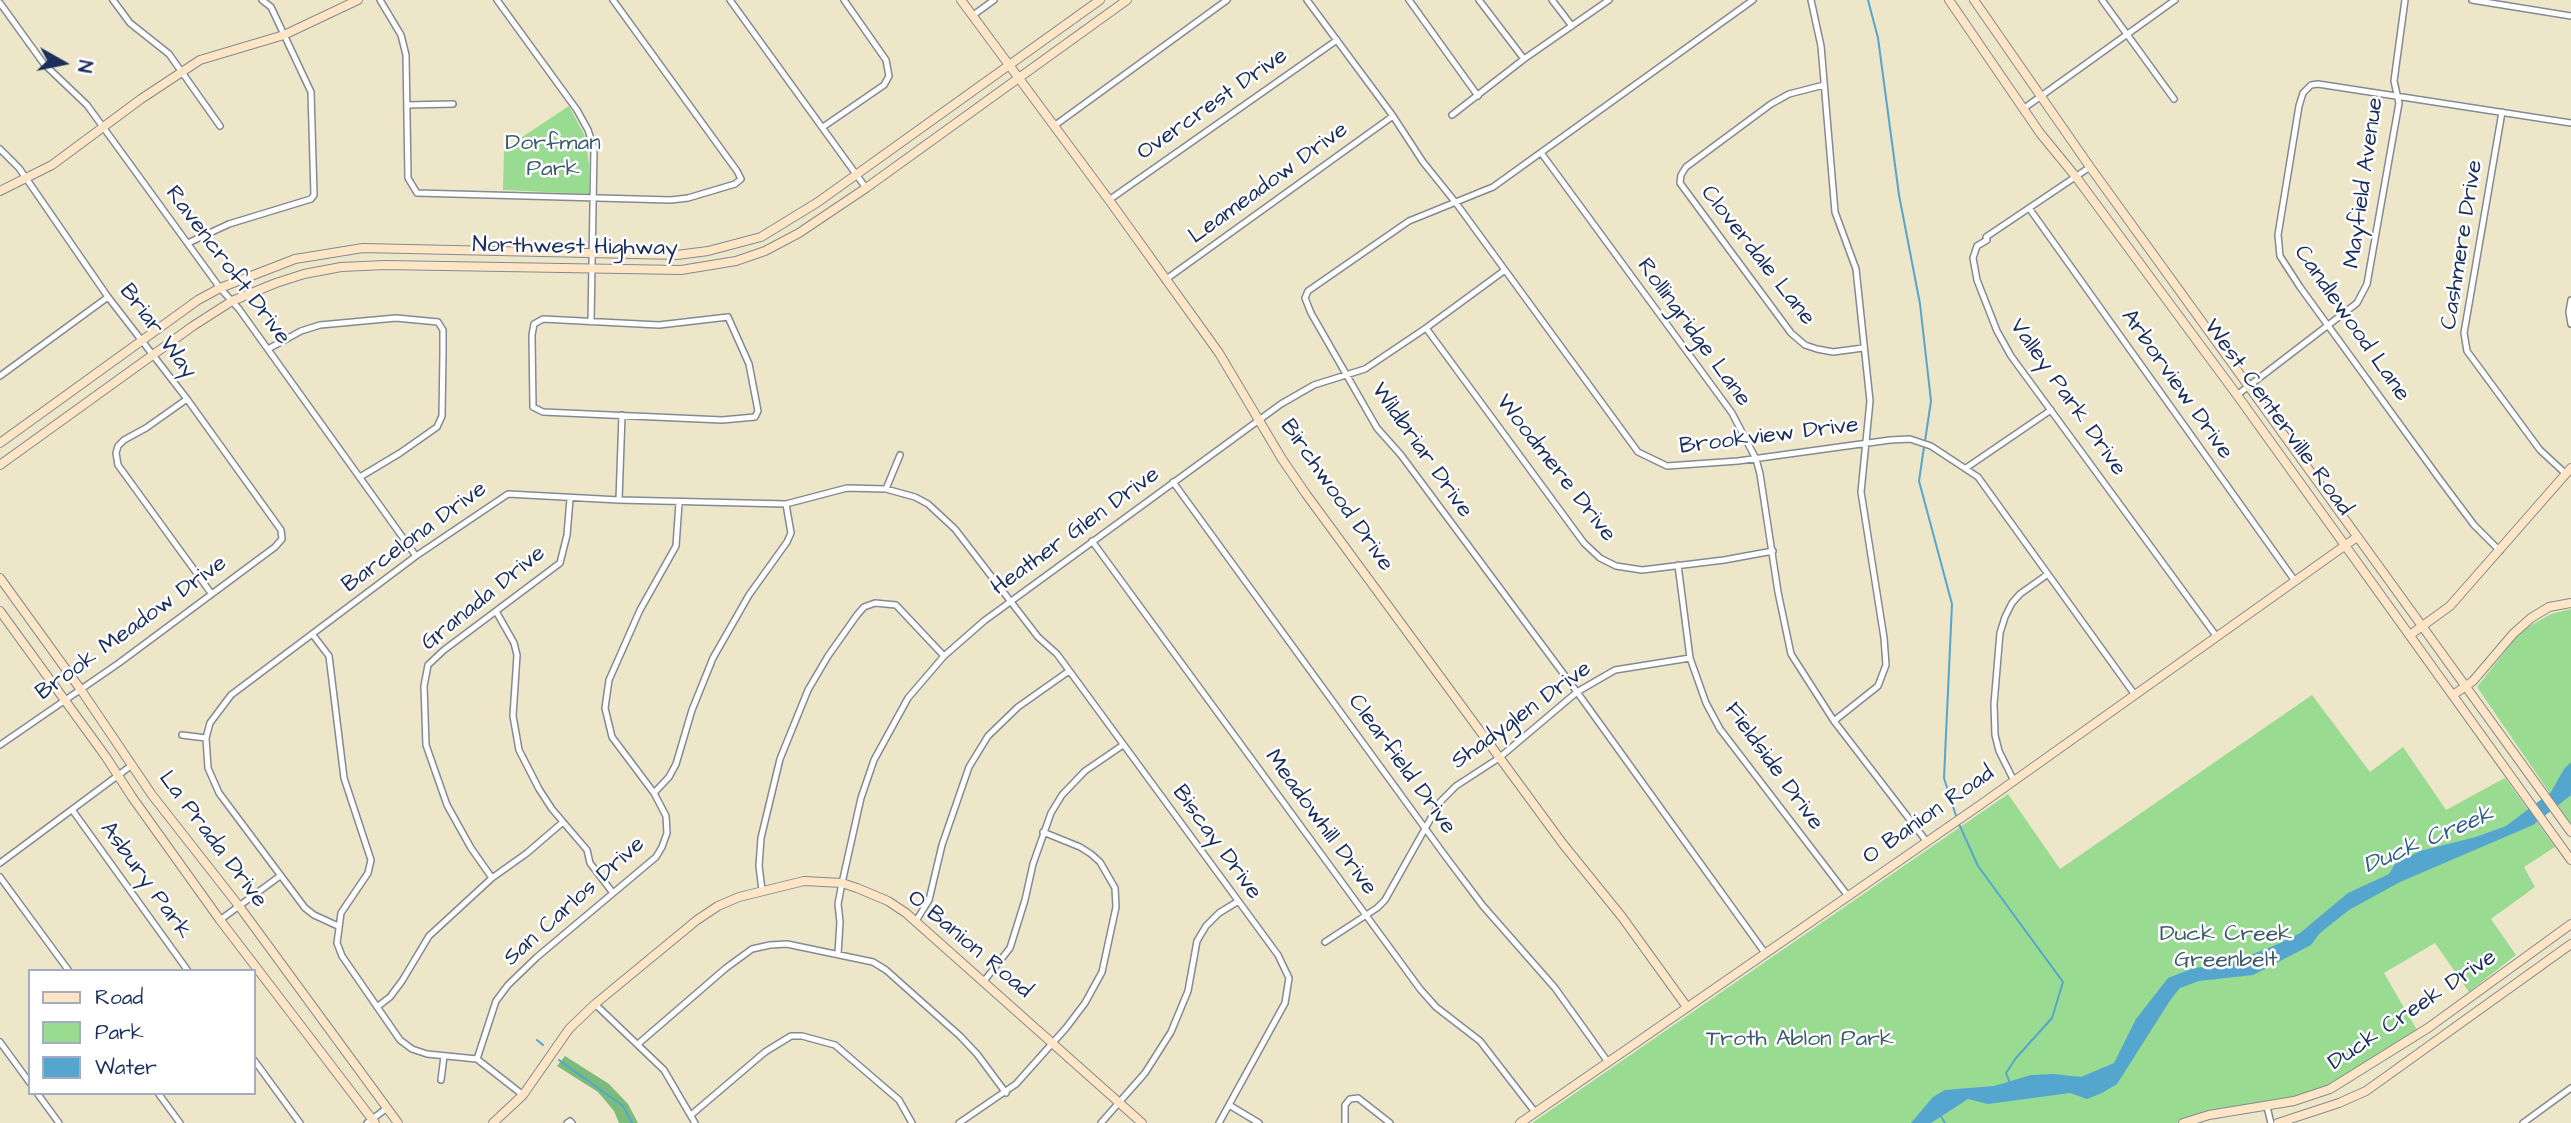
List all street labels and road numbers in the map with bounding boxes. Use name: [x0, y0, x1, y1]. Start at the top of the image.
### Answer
street label: Overcrest Drive: [1132, 43, 1294, 167]
street label: Mayfield Avenue: [2339, 96, 2391, 270]
street label: Leameadow Drive: [1184, 117, 1354, 251]
street label: Cashmere Drive: [2436, 158, 2490, 332]
street label: Cloverdale Lane: [1694, 180, 1820, 332]
street label: Ravencroft Drive: [158, 181, 296, 351]
street label: Northwest Highway: [472, 232, 678, 264]
street label: Candlewood Lane: [2287, 241, 2415, 407]
street label: Rollingridge Lane: [1630, 254, 1756, 412]
street label: Briar Way: [112, 279, 202, 385]
street label: Arborview Drive: [2114, 305, 2238, 465]
street label: Valley Park Drive: [2003, 314, 2131, 482]
street label: West Centerville Road: [2197, 314, 2357, 522]
street label: Wildbriar Drive: [1364, 378, 1478, 524]
street label: Woodmere Drive: [1489, 390, 1621, 548]
street label: Brookview Drive: [1678, 412, 1860, 462]
street label: Birchwood Drive: [1273, 415, 1399, 577]
street label: Heather Glen Drive: [986, 462, 1166, 602]
street label: Barcelona Drive: [337, 476, 493, 600]
street label: Granada Drive: [416, 541, 552, 657]
street label: Brook Meadow Drive: [31, 550, 233, 708]
street label: Shadyglen Drive: [1447, 656, 1597, 776]
street label: Clearfield Drive: [1341, 690, 1461, 840]
street label: Fieldside Drive: [1717, 698, 1829, 836]
street label: Meadowhill Drive: [1258, 745, 1382, 901]
street label: O Banion Road: [1858, 760, 2000, 872]
street label: La Prada Drive: [152, 766, 272, 914]
street label: Biscay Drive: [1165, 780, 1267, 906]
street label: Asbury Park: [93, 817, 197, 945]
street label: San Carlos Drive: [499, 831, 651, 973]
street label: O Banion Road: [901, 885, 1037, 1005]
street label: Duck Creek Drive: [2324, 944, 2502, 1078]

